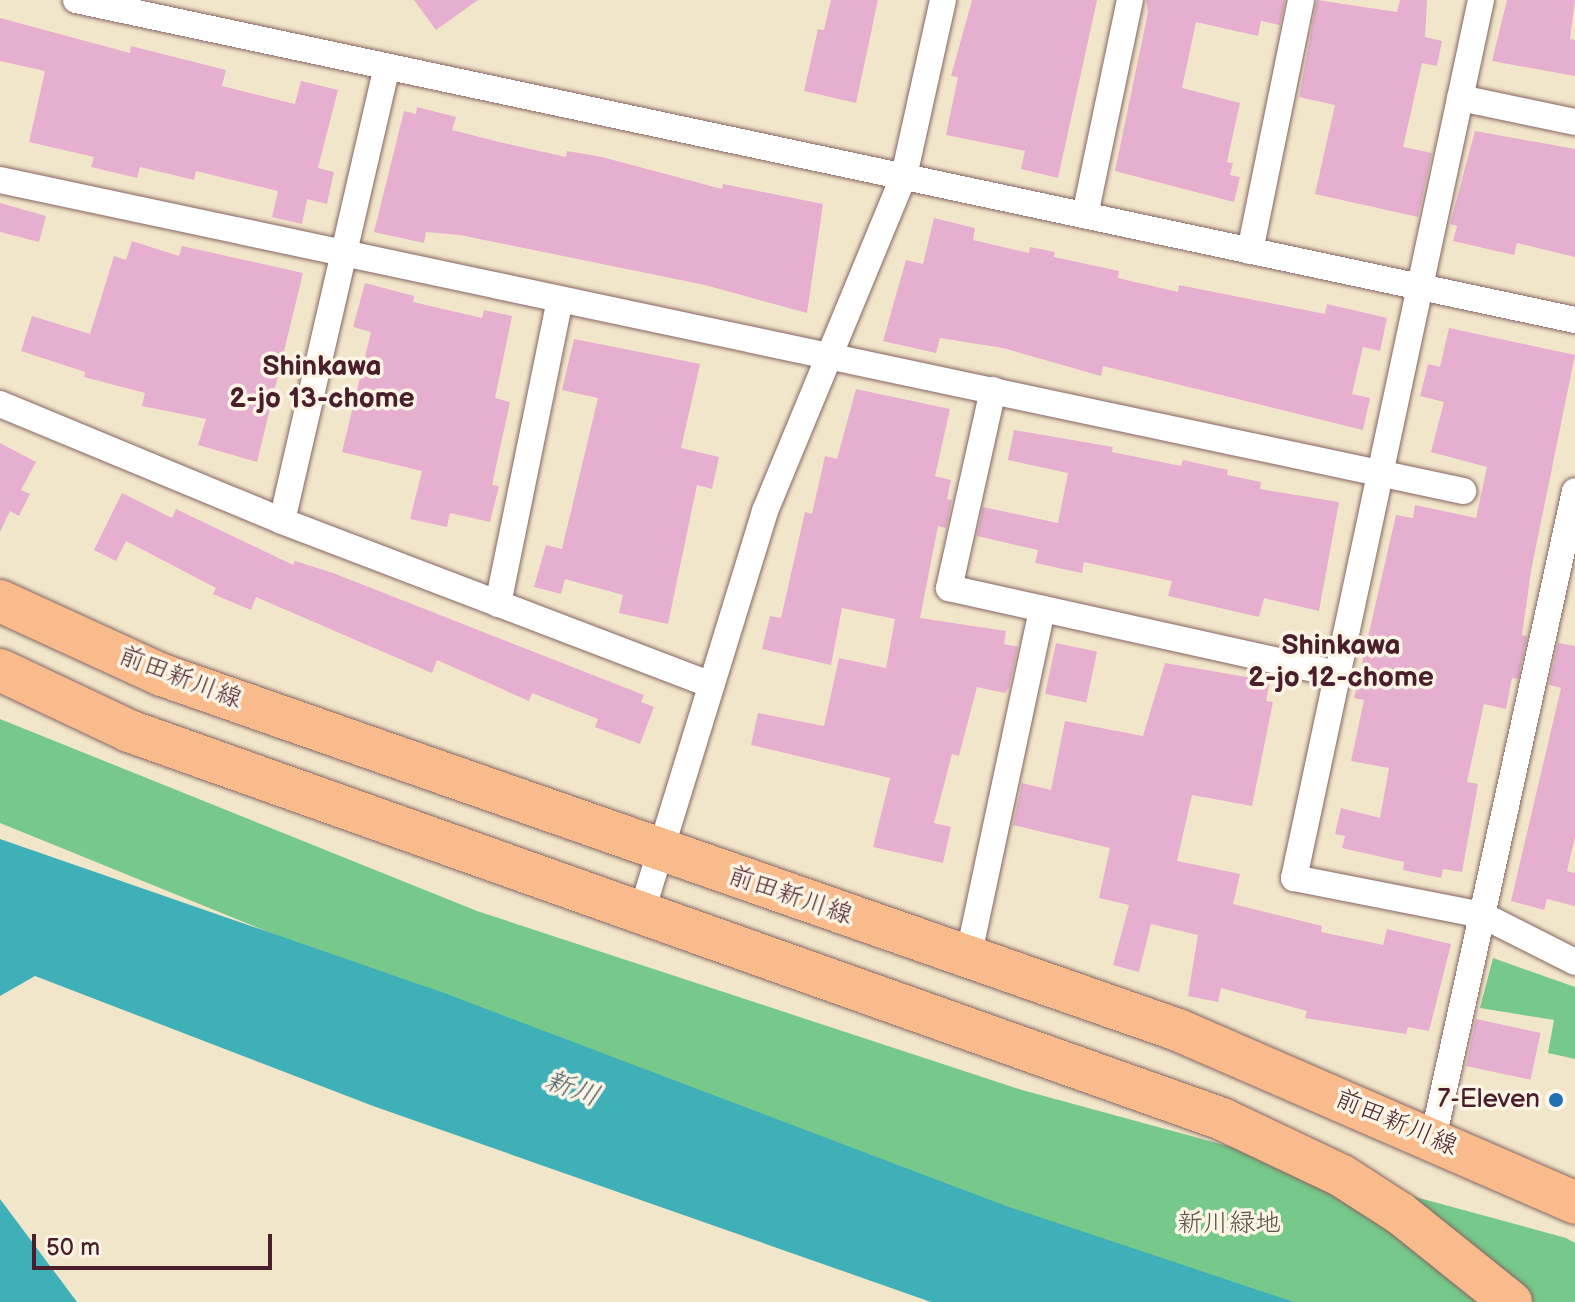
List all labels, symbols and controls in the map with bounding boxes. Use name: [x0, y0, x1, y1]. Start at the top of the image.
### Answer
district label: Shinkawa 2-jo 13-chome: [229, 350, 415, 416]
district label: Shinkawa 2-jo 12-chome: [1248, 629, 1434, 695]
street label: 前田新川線: [114, 640, 246, 716]
street label: 前田新川線: [723, 860, 857, 932]
water label: 新川: [540, 1064, 604, 1114]
street label: 前田新川線: [1330, 1083, 1462, 1163]
place label: 7-Eleven: [1437, 1084, 1540, 1116]
marker: 7-Eleven: [1547, 1091, 1565, 1109]
park label: 新川緑地: [1177, 1208, 1281, 1240]
scale bar: [36, 1218, 276, 1268]
text: 50 m: [46, 1233, 100, 1262]

